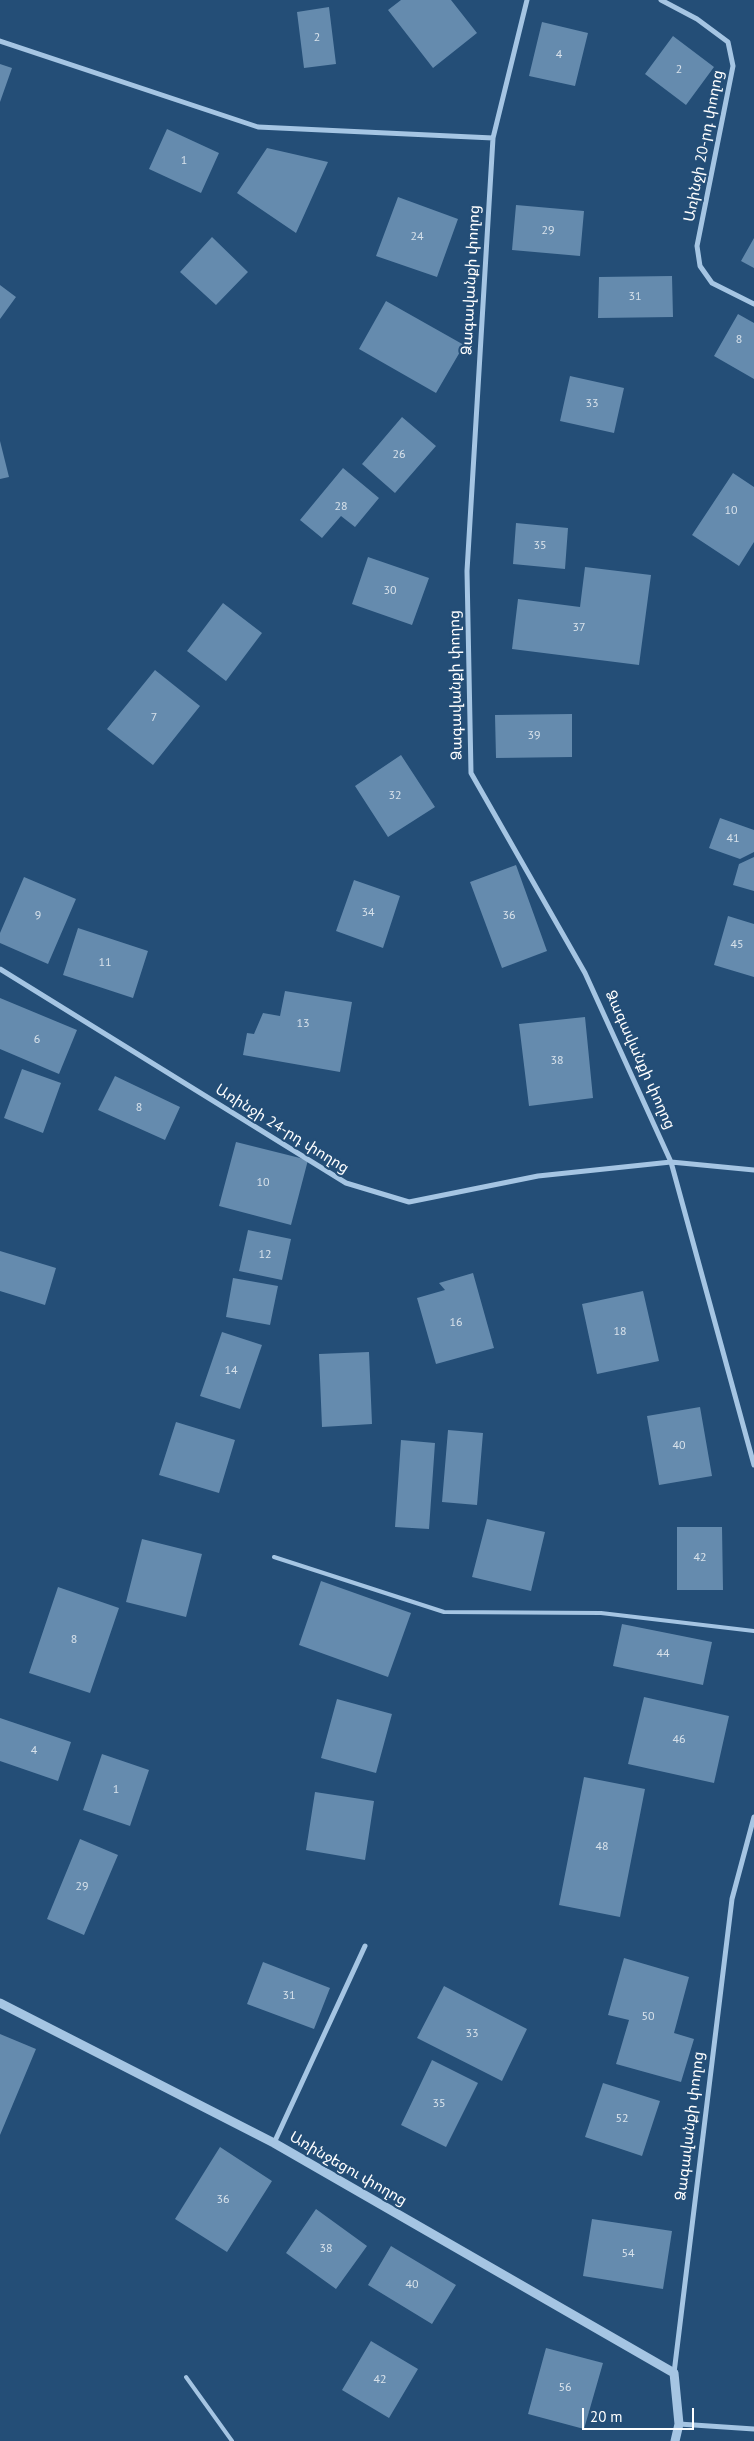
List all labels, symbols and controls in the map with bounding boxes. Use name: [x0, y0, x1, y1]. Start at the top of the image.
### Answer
house number: 2: [314, 31, 320, 45]
house number: 4: [556, 48, 562, 62]
house number: 2: [676, 63, 682, 77]
street label: Առինջի 20-րդ փողոց: [680, 69, 728, 223]
house number: 1: [181, 154, 187, 168]
street label: Ձագավանքի փողոց: [458, 205, 484, 355]
house number: 29: [541, 224, 555, 238]
house number: 24: [410, 230, 424, 244]
house number: 31: [628, 290, 642, 304]
house number: 8: [736, 333, 742, 347]
house number: 33: [585, 397, 599, 411]
house number: 26: [392, 448, 406, 462]
house number: 28: [334, 500, 348, 514]
house number: 10: [724, 504, 738, 518]
house number: 35: [533, 539, 547, 553]
house number: 30: [383, 584, 397, 598]
street label: Ձագավանքի փողոց: [446, 610, 466, 760]
house number: 37: [572, 621, 586, 635]
house number: 7: [151, 711, 157, 725]
house number: 39: [527, 729, 541, 743]
house number: 32: [388, 789, 402, 803]
house number: 41: [726, 832, 740, 846]
house number: 34: [361, 906, 375, 920]
house number: 9: [35, 909, 41, 923]
house number: 36: [502, 909, 516, 923]
house number: 45: [730, 938, 744, 952]
house number: 11: [98, 956, 112, 970]
street label: Ձագավանքի փողոց: [601, 988, 679, 1132]
house number: 13: [296, 1017, 310, 1031]
house number: 6: [34, 1033, 40, 1047]
house number: 38: [550, 1054, 564, 1068]
street label: Առինջի 24-րդ փողոց: [212, 1081, 352, 1177]
house number: 8: [136, 1101, 142, 1115]
house number: 10: [256, 1176, 270, 1190]
house number: 12: [258, 1248, 272, 1262]
house number: 16: [449, 1316, 463, 1330]
house number: 18: [613, 1325, 627, 1339]
house number: 14: [224, 1364, 238, 1378]
house number: 40: [672, 1439, 686, 1453]
house number: 42: [693, 1551, 707, 1565]
house number: 8: [71, 1633, 77, 1647]
house number: 44: [656, 1647, 670, 1661]
house number: 46: [672, 1733, 686, 1747]
house number: 4: [31, 1744, 37, 1758]
house number: 1: [113, 1783, 119, 1797]
house number: 48: [595, 1840, 609, 1854]
house number: 29: [75, 1880, 89, 1894]
house number: 31: [282, 1989, 296, 2003]
house number: 50: [641, 2010, 655, 2024]
house number: 33: [465, 2027, 479, 2041]
street label: Ձագավանքի փողոց: [672, 2050, 708, 2202]
house number: 35: [432, 2097, 446, 2111]
house number: 52: [615, 2112, 629, 2126]
street label: Առինջեցու փողոց: [286, 2128, 410, 2210]
house number: 36: [216, 2193, 230, 2207]
house number: 38: [319, 2242, 333, 2256]
house number: 54: [621, 2247, 635, 2261]
house number: 40: [405, 2278, 419, 2292]
house number: 42: [373, 2373, 387, 2387]
house number: 56: [558, 2381, 572, 2395]
scale bar: [584, 2398, 696, 2430]
text: 20 m: [590, 2407, 623, 2426]

